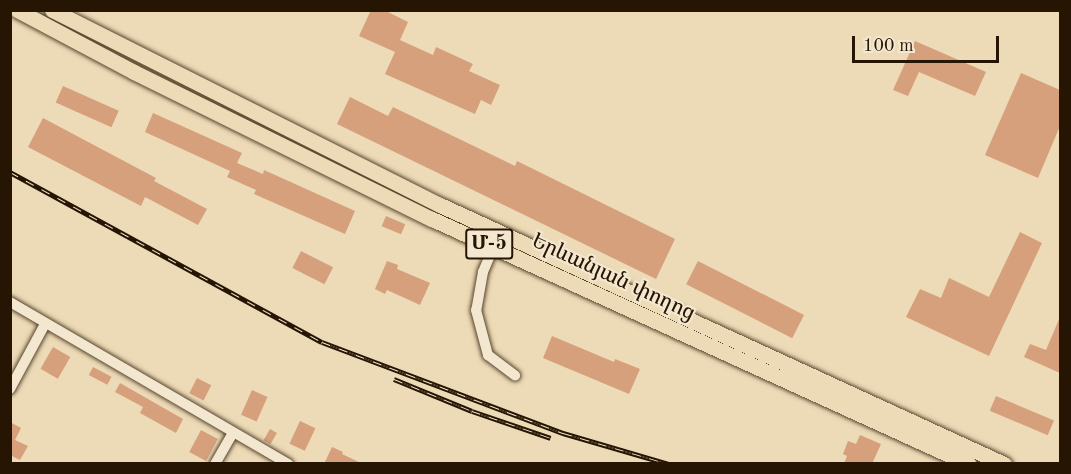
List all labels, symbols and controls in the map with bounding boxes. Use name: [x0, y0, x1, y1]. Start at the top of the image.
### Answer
scale bar: [855, 24, 1002, 62]
text: 100 m: [863, 37, 914, 55]
road number: Մ-5: [465, 227, 513, 261]
street label: Երևանյան փողոց: [527, 229, 699, 327]

